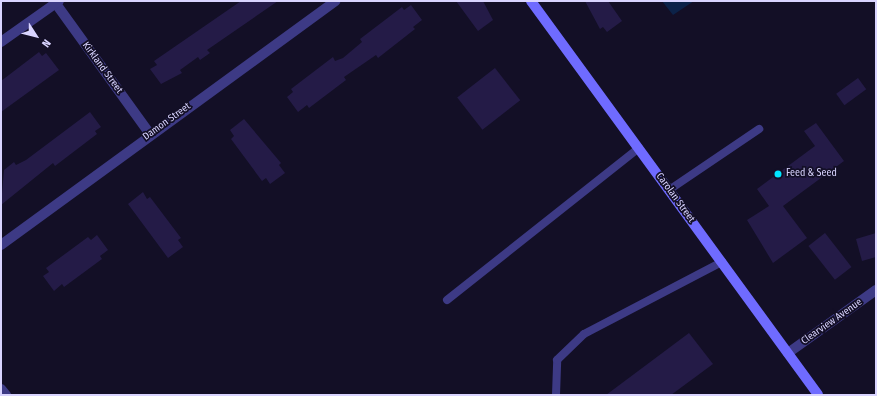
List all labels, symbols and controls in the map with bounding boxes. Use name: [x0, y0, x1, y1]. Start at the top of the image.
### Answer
north arrow: [16, 16, 56, 56]
text: N: [39, 37, 53, 50]
street label: Kirkland Street: [79, 40, 125, 96]
street label: Damon Street: [141, 101, 193, 143]
place label: Feed & Seed: [786, 168, 837, 180]
marker: Feed & Seed: [773, 169, 783, 179]
street label: Carolan Street: [653, 171, 697, 225]
street label: Clearview Avenue: [799, 297, 865, 347]

